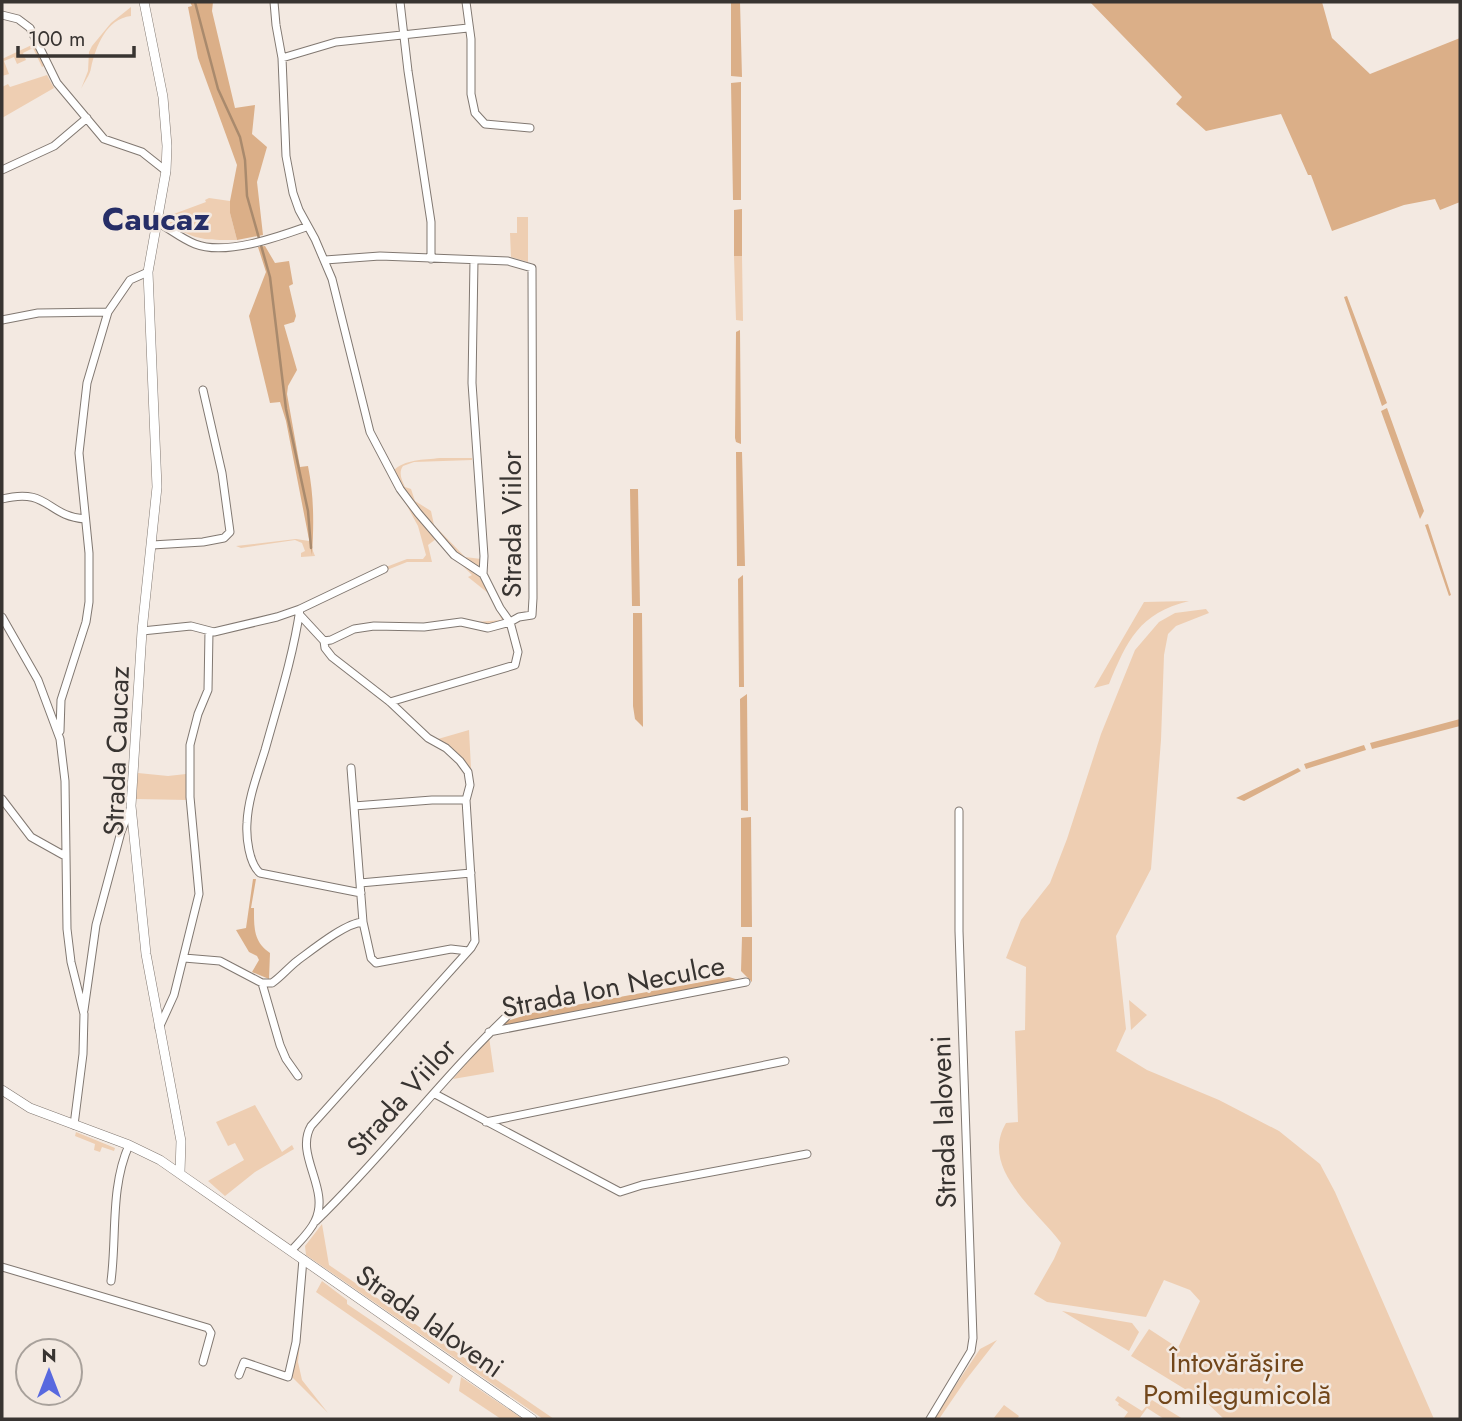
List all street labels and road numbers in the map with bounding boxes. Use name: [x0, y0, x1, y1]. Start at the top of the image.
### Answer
street label: Strada Viilor: [491, 450, 532, 598]
street label: Strada Caucaz: [93, 665, 140, 837]
street label: Strada Ion Neculce: [498, 945, 728, 1028]
street label: Strada Viilor: [337, 1029, 466, 1166]
street label: Strada Ialoveni: [920, 1035, 967, 1209]
street label: Strada Ialoveni: [347, 1255, 512, 1388]

